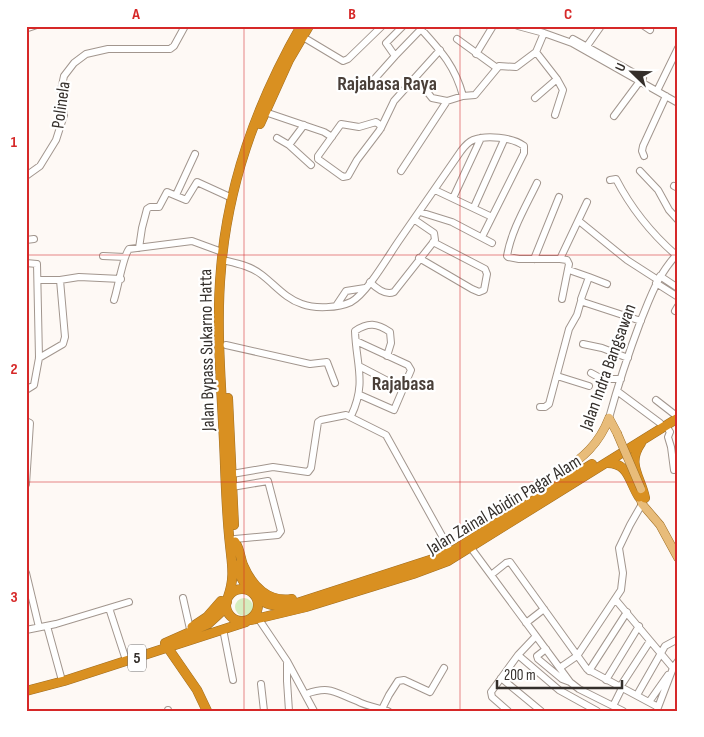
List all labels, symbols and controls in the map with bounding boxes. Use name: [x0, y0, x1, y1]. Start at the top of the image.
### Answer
text: A: [131, 5, 140, 24]
text: B: [348, 5, 356, 24]
text: C: [564, 5, 572, 24]
north arrow: [606, 48, 656, 98]
text: U: [611, 60, 630, 74]
district label: Rajabasa Raya: [337, 72, 437, 96]
street label: Polinela: [47, 80, 75, 130]
text: 1: [11, 133, 18, 152]
street label: Jalan Bypass Sukarno Hatta: [195, 269, 219, 432]
street label: Jalan Indra Bangsawan: [575, 301, 641, 434]
text: 2: [10, 360, 18, 379]
district label: Rajabasa: [372, 372, 434, 396]
street label: Jalan Zainal Abidin Pagar Alam: [422, 451, 585, 560]
text: 3: [10, 588, 18, 607]
road number: 5: [128, 644, 146, 671]
scale bar: [497, 657, 622, 689]
text: 200 m: [504, 666, 536, 685]

